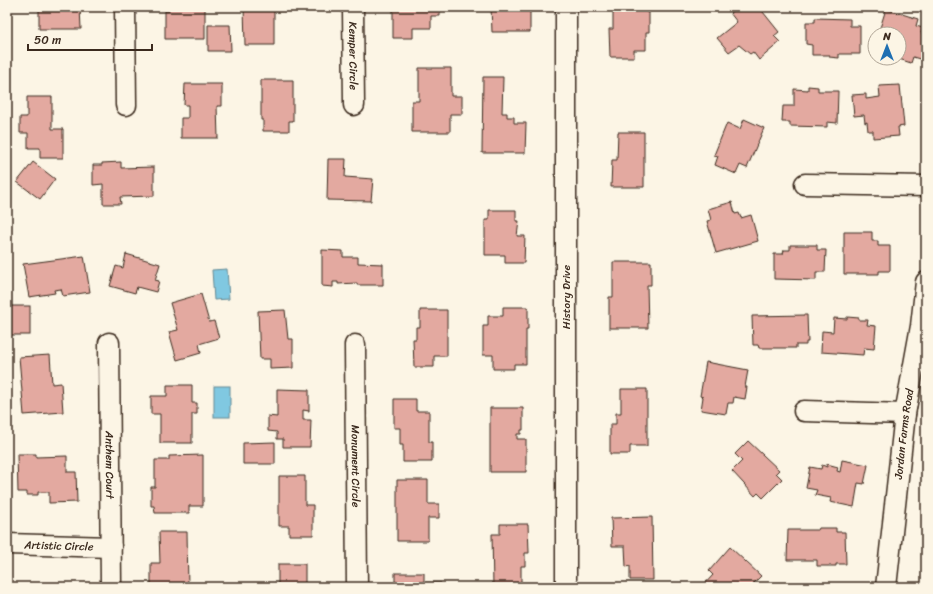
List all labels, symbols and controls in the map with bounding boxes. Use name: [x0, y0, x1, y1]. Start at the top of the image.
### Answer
street label: Kemper Circle: [343, 22, 363, 91]
scale bar: [28, 26, 152, 52]
north arrow: [867, 26, 907, 66]
text: N: [882, 27, 891, 46]
text: 50 m: [34, 29, 61, 51]
street label: History Drive: [557, 265, 576, 329]
street label: Jordan Farms Road: [889, 386, 920, 481]
street label: Monument Circle: [346, 425, 365, 508]
street label: Anthem Court: [100, 430, 119, 500]
street label: Artistic Circle: [23, 535, 94, 557]

